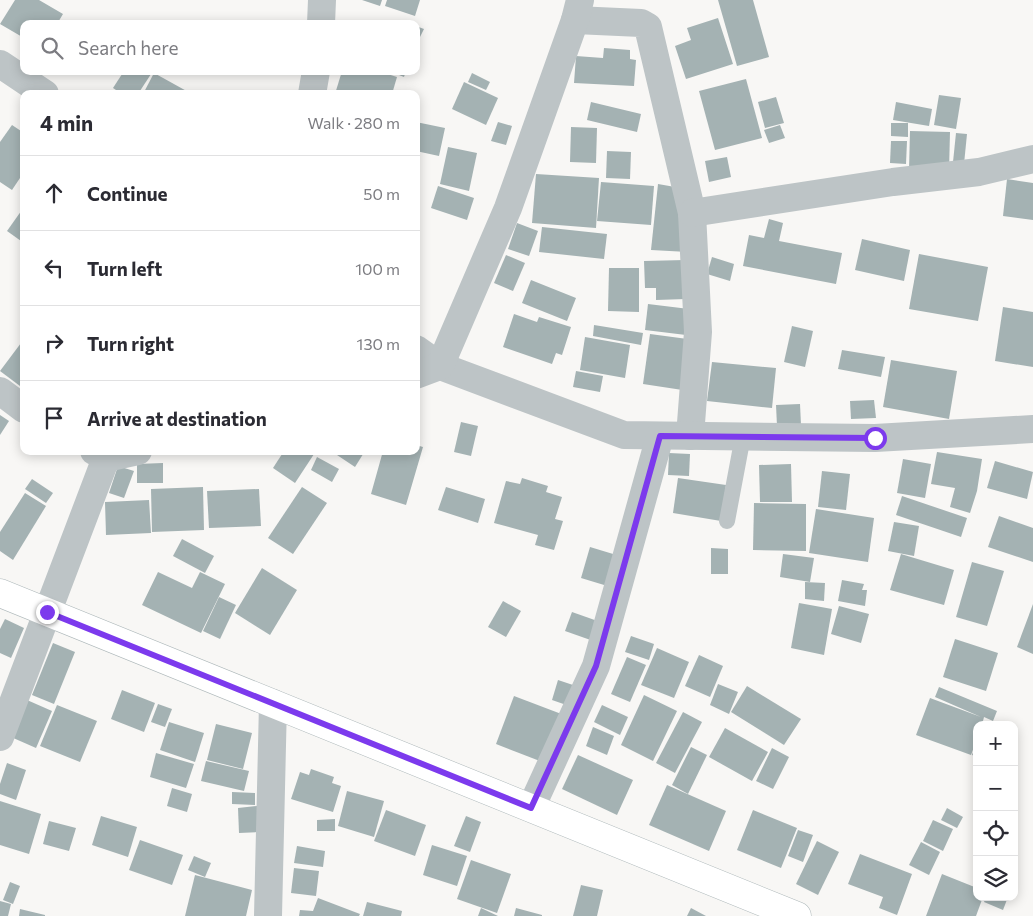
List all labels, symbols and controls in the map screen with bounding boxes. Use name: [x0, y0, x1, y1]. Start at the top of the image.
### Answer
search box: [20, 20, 420, 75]
icon: search: [38, 34, 66, 62]
text: Search here: [78, 36, 178, 59]
text: 4 min: [40, 110, 93, 135]
text: Walk · 280 m: [308, 113, 400, 132]
icon: ahead: [40, 179, 68, 207]
text: Continue: [87, 182, 167, 205]
text: 50 m: [363, 184, 400, 203]
icon: left: [40, 254, 68, 282]
text: Turn left: [87, 257, 162, 280]
text: 100 m: [355, 259, 400, 278]
icon: right: [40, 329, 68, 357]
text: Turn right: [87, 332, 174, 355]
text: 130 m: [357, 334, 400, 353]
icon: arrive: [40, 404, 68, 432]
text: Arrive at destination: [87, 407, 267, 430]
route start: [864, 427, 887, 450]
route end: [36, 601, 59, 624]
map controls: [973, 721, 1018, 901]
button: +: [973, 721, 1018, 766]
button: −: [973, 766, 1018, 811]
button: locate: [973, 811, 1018, 856]
button: layers: [973, 856, 1018, 901]

